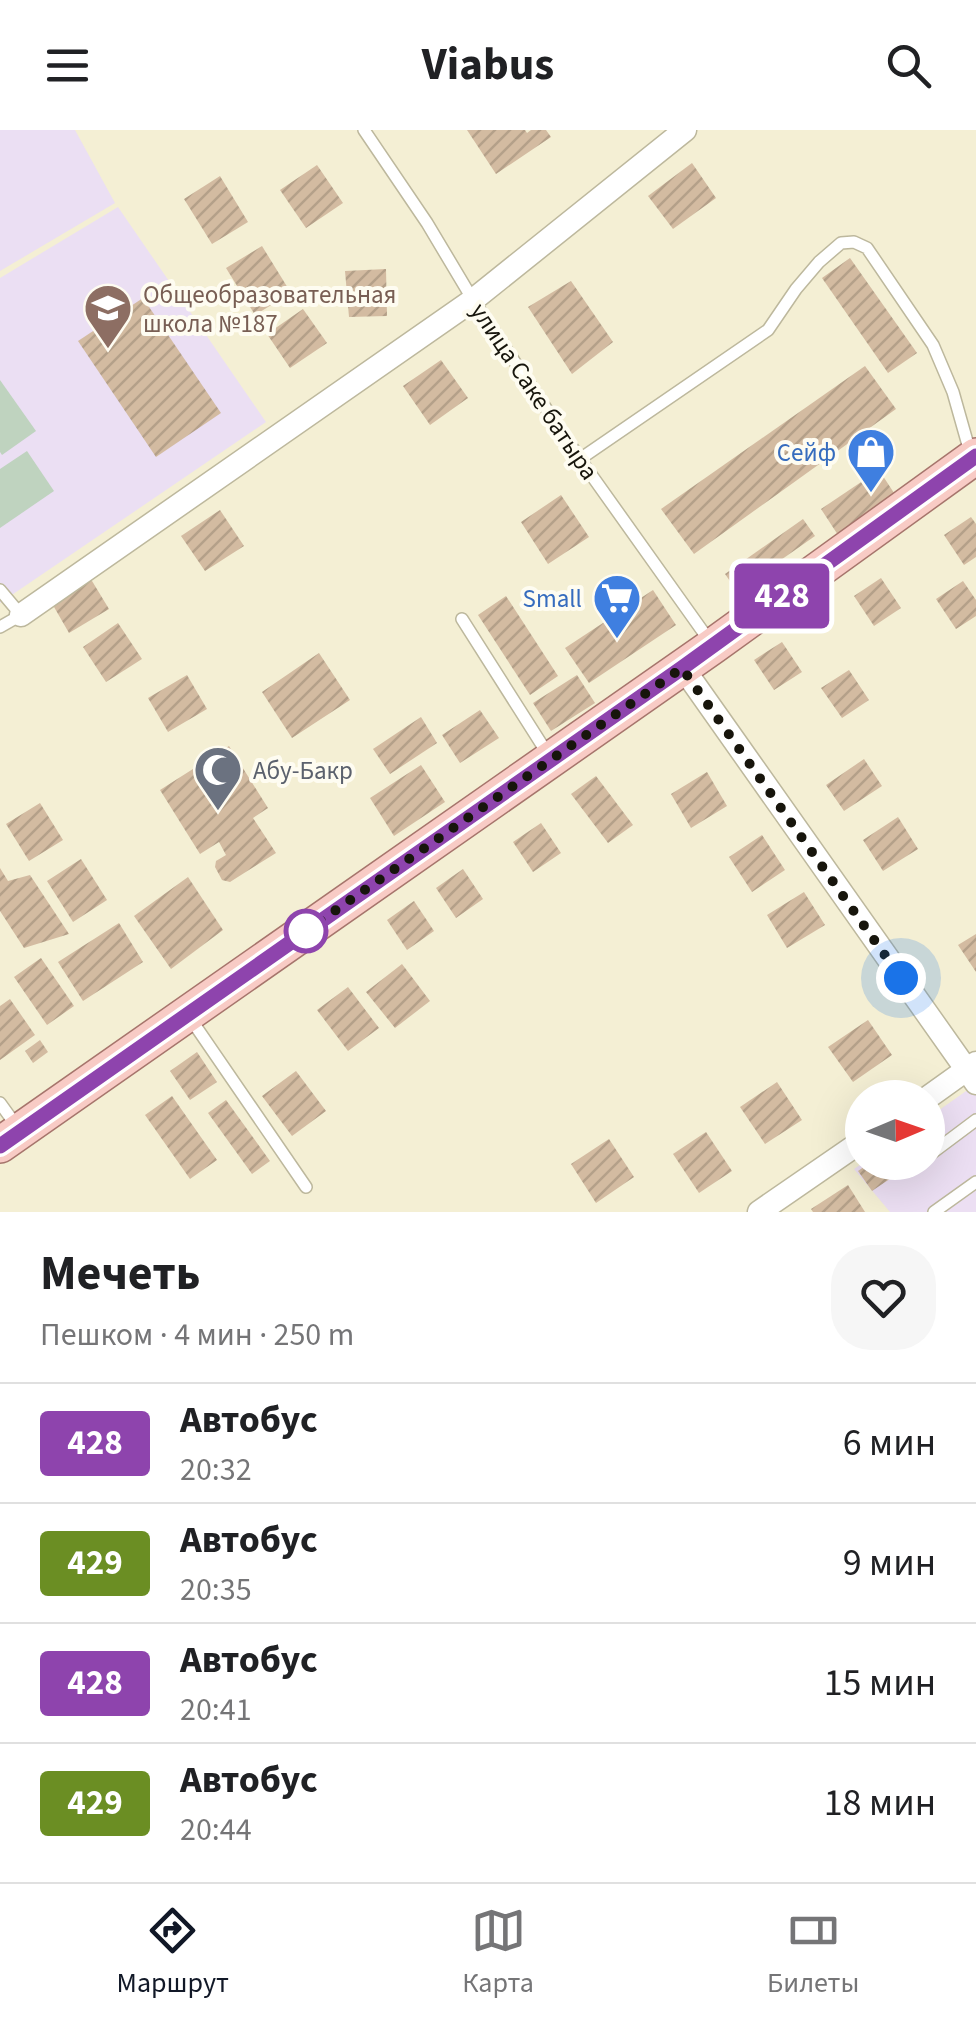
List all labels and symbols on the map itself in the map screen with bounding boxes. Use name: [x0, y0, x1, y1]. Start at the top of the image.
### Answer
place label: Общеобразовательная школа №187: [143, 277, 396, 342]
school or university icon: Общеобразовательная школа №187: [82, 282, 134, 350]
street label: улица Саке батыра: [461, 296, 607, 487]
shop icon: Сейф: [845, 426, 897, 494]
place label: Сейф: [777, 435, 836, 471]
line badge: 428: [724, 564, 840, 628]
supermarket icon: Small: [591, 572, 643, 640]
place label: Small: [523, 581, 582, 617]
mosque icon: Абу-Бакр: [192, 744, 244, 812]
place label: Абу-Бакр: [253, 753, 353, 789]
unlabelled marker: [285, 910, 327, 952]
your location: [876, 953, 926, 1003]
north arrow: [845, 1080, 945, 1180]

